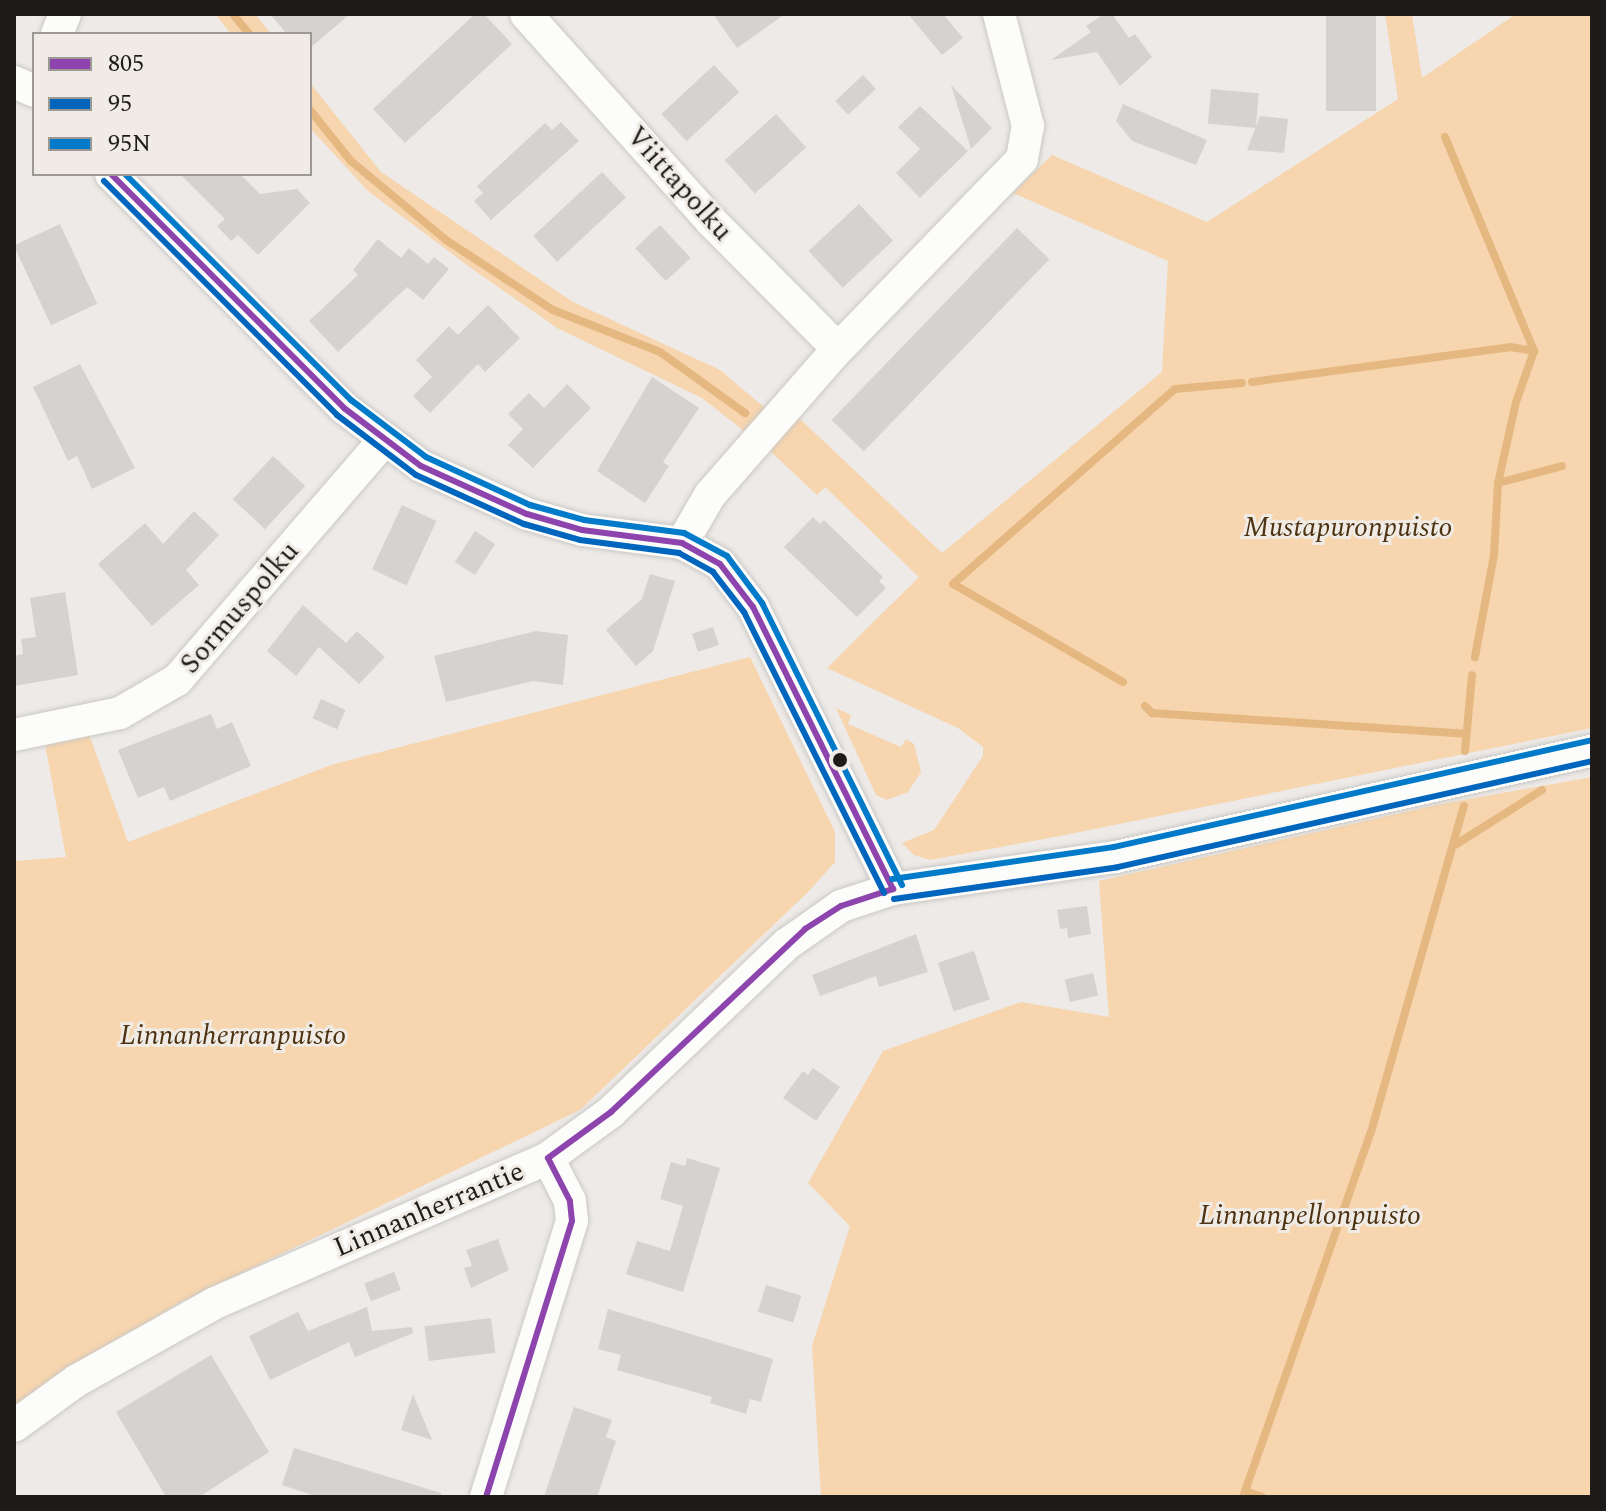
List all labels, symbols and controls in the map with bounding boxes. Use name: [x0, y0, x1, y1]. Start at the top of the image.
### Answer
legend: [32, 32, 312, 176]
text: 805: [108, 46, 144, 82]
text: 95: [108, 86, 132, 122]
street label: Viittapolku: [619, 120, 739, 248]
text: 95N: [108, 126, 151, 162]
park label: Mustapuronpuisto: [1243, 511, 1453, 545]
street label: Sormuspolku: [174, 535, 306, 681]
unlabelled marker: [832, 752, 848, 768]
park label: Linnanherranpuisto: [120, 1019, 346, 1053]
street label: Linnanherrantie: [329, 1155, 529, 1265]
park label: Linnanpellonpuisto: [1199, 1199, 1421, 1233]

